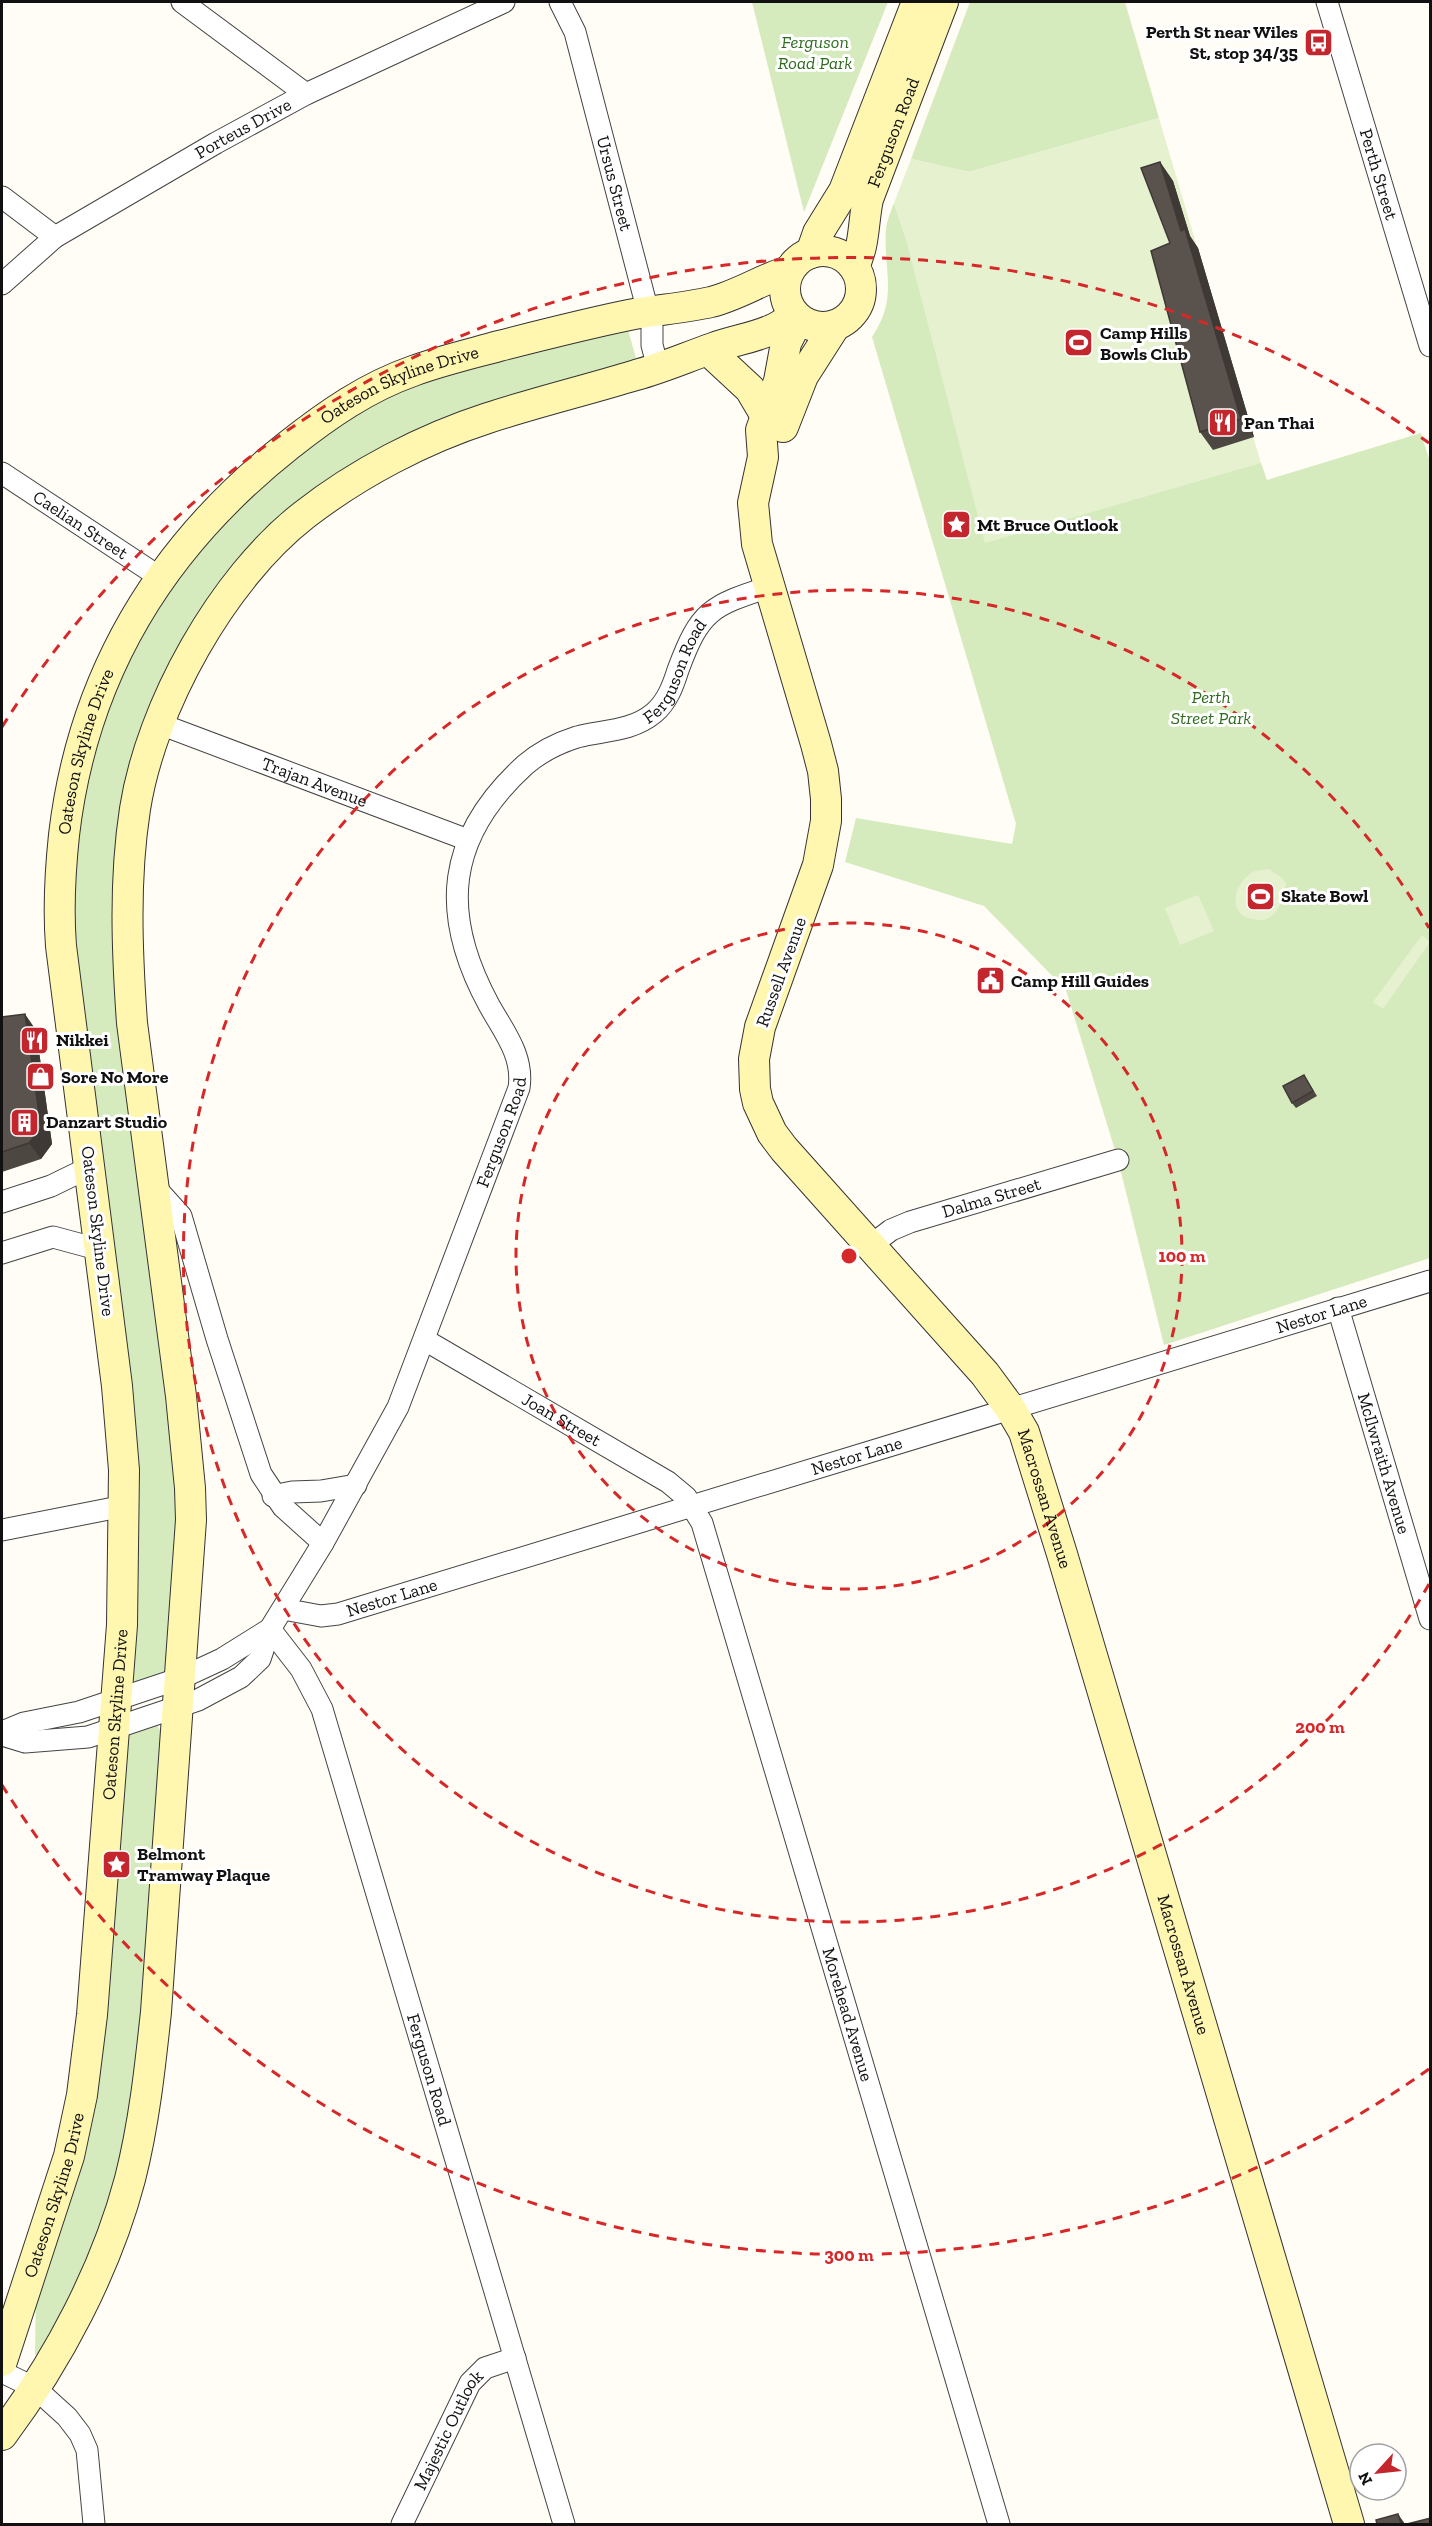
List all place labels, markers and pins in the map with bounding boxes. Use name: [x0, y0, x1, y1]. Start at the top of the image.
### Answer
place label: Perth St near Wiles St, stop 34/35: [1146, 21, 1298, 64]
bus stop icon: Perth St near Wiles St, stop 34/35: [1303, 26, 1335, 58]
place label: Camp Hills Bowls Club: [1100, 322, 1188, 365]
sports icon: Camp Hills Bowls Club: [1063, 327, 1095, 359]
restaurant icon: Pan Thai: [1207, 407, 1239, 439]
place label: Pan Thai: [1244, 412, 1315, 434]
place icon: Mt Bruce Outlook: [940, 509, 972, 541]
place label: Mt Bruce Outlook: [977, 514, 1118, 536]
sports icon: Skate Bowl: [1244, 880, 1276, 912]
place label: Skate Bowl: [1281, 885, 1368, 907]
public building icon: Camp Hill Guides: [974, 965, 1006, 997]
place label: Camp Hill Guides: [1011, 970, 1149, 992]
restaurant icon: Nikkei: [19, 1024, 51, 1056]
place label: Nikkei: [56, 1029, 109, 1051]
shop icon: Sore No More: [24, 1061, 56, 1093]
place label: Sore No More: [61, 1066, 169, 1088]
building icon: Danzart Studio: [9, 1106, 41, 1138]
place label: Danzart Studio: [46, 1111, 168, 1133]
centre of rings: [839, 1246, 859, 1266]
place label: Belmont Tramway Plaque: [137, 1843, 271, 1886]
place icon: Belmont Tramway Plaque: [100, 1848, 132, 1880]

